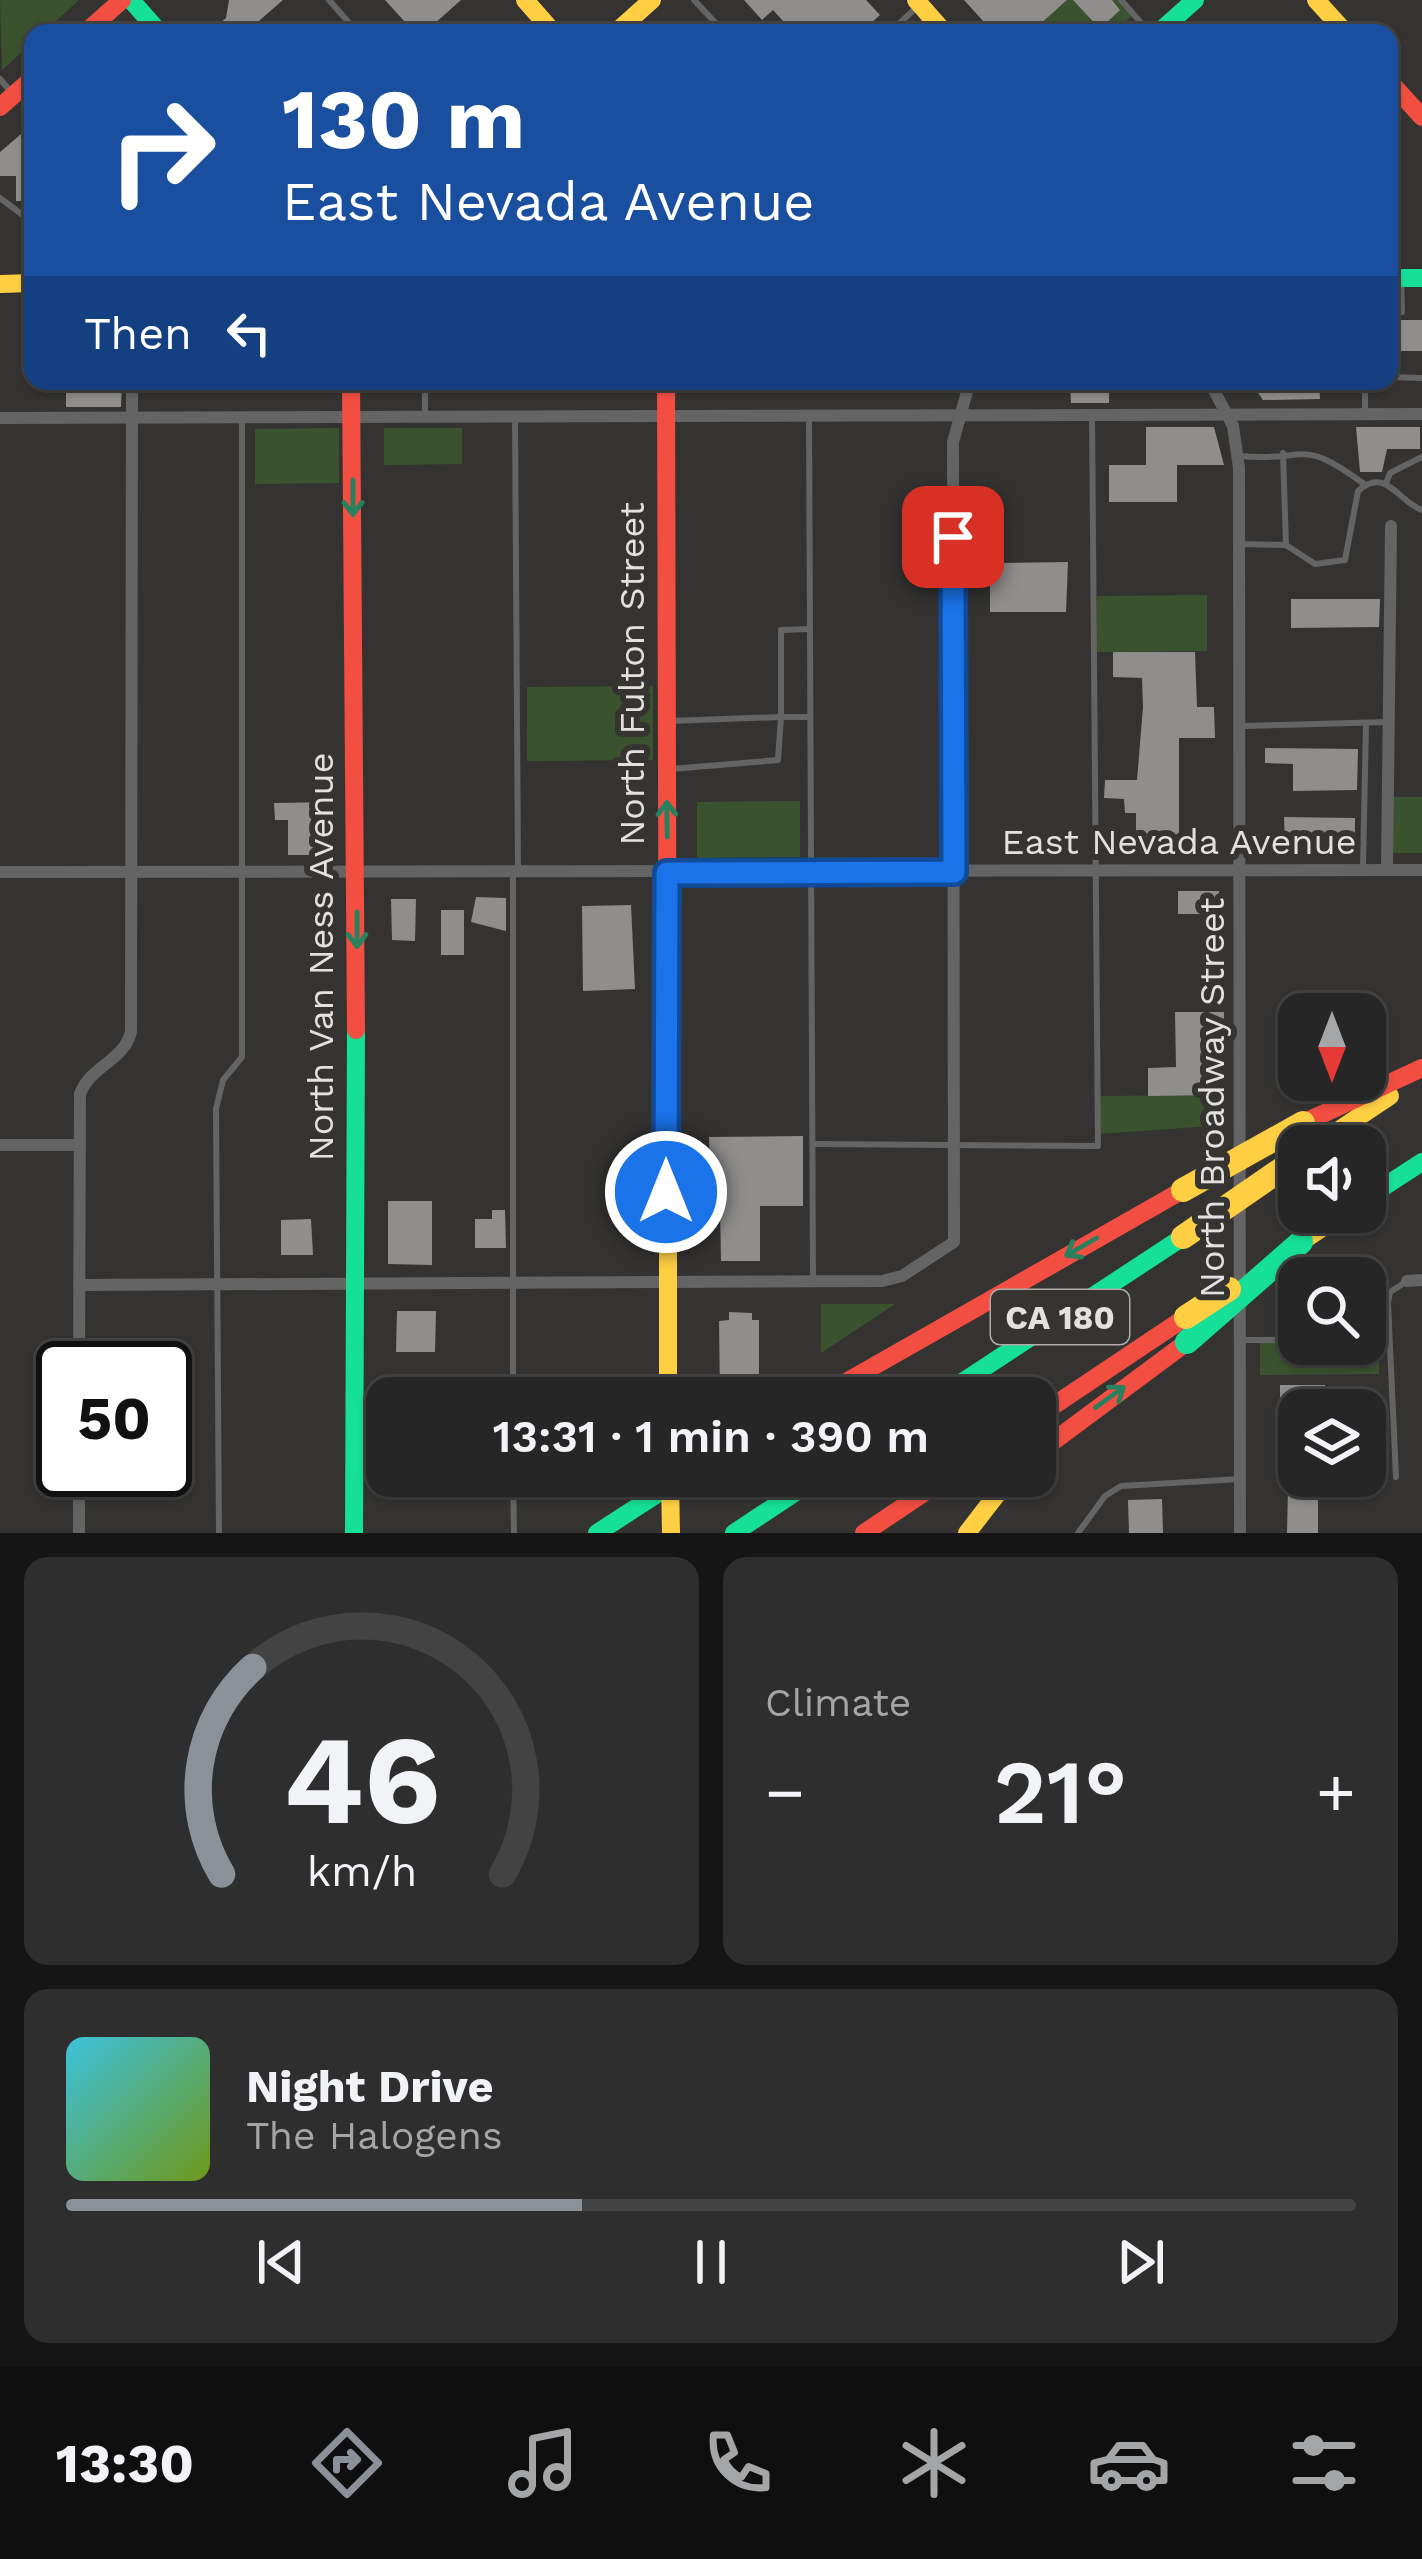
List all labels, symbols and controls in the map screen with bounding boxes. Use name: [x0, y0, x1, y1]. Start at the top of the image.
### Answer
text: 130 m: [282, 70, 525, 168]
icon: right: [84, 72, 240, 228]
text: East Nevada Avenue: [282, 170, 815, 233]
icon: left: [216, 300, 282, 366]
text: Then: [84, 307, 192, 360]
one-way arrow: [342, 478, 364, 517]
pin: [902, 486, 1004, 588]
street label: North Fulton Street: [611, 502, 653, 846]
icon: arrive: [920, 504, 986, 570]
street label: North Van Ness Avenue: [300, 753, 342, 1161]
one-way arrow: [655, 800, 678, 839]
street label: East Nevada Avenue: [1002, 821, 1357, 863]
street label: North Broadway Street: [1191, 898, 1233, 1298]
one-way arrow: [345, 910, 368, 949]
north arrow: [1278, 993, 1386, 1101]
map controls: [1278, 993, 1386, 1497]
button: sound: [1278, 1125, 1386, 1233]
position arrow: [603, 1129, 729, 1255]
one-way arrow: [1064, 1236, 1099, 1259]
button: search: [1278, 1257, 1386, 1365]
road number: CA 180: [991, 1290, 1129, 1344]
speed limit sign: 50: [36, 1341, 192, 1497]
one-way arrow: [1093, 1385, 1126, 1410]
button: layers: [1278, 1389, 1386, 1497]
text: 13:31 · 1 min · 390 m: [493, 1410, 929, 1463]
text: Climate: [765, 1680, 911, 1725]
text: 46: [283, 1707, 440, 1853]
text: 21°: [993, 1739, 1128, 1845]
text: −: [765, 1754, 805, 1831]
text: +: [1316, 1754, 1356, 1831]
text: km/h: [306, 1846, 417, 1896]
text: Night Drive: [246, 2060, 494, 2113]
text: The Halogens: [246, 2113, 502, 2158]
icon: previous: [248, 2229, 314, 2295]
icon: pause: [678, 2229, 744, 2295]
icon: next: [1108, 2229, 1174, 2295]
icon: directions: [305, 2421, 389, 2505]
icon: music: [501, 2421, 585, 2505]
icon: phone: [696, 2421, 780, 2505]
icon: climate: [892, 2421, 976, 2505]
icon: car: [1087, 2421, 1171, 2505]
icon: filters: [1282, 2421, 1366, 2505]
text: 13:30: [56, 2432, 194, 2495]

